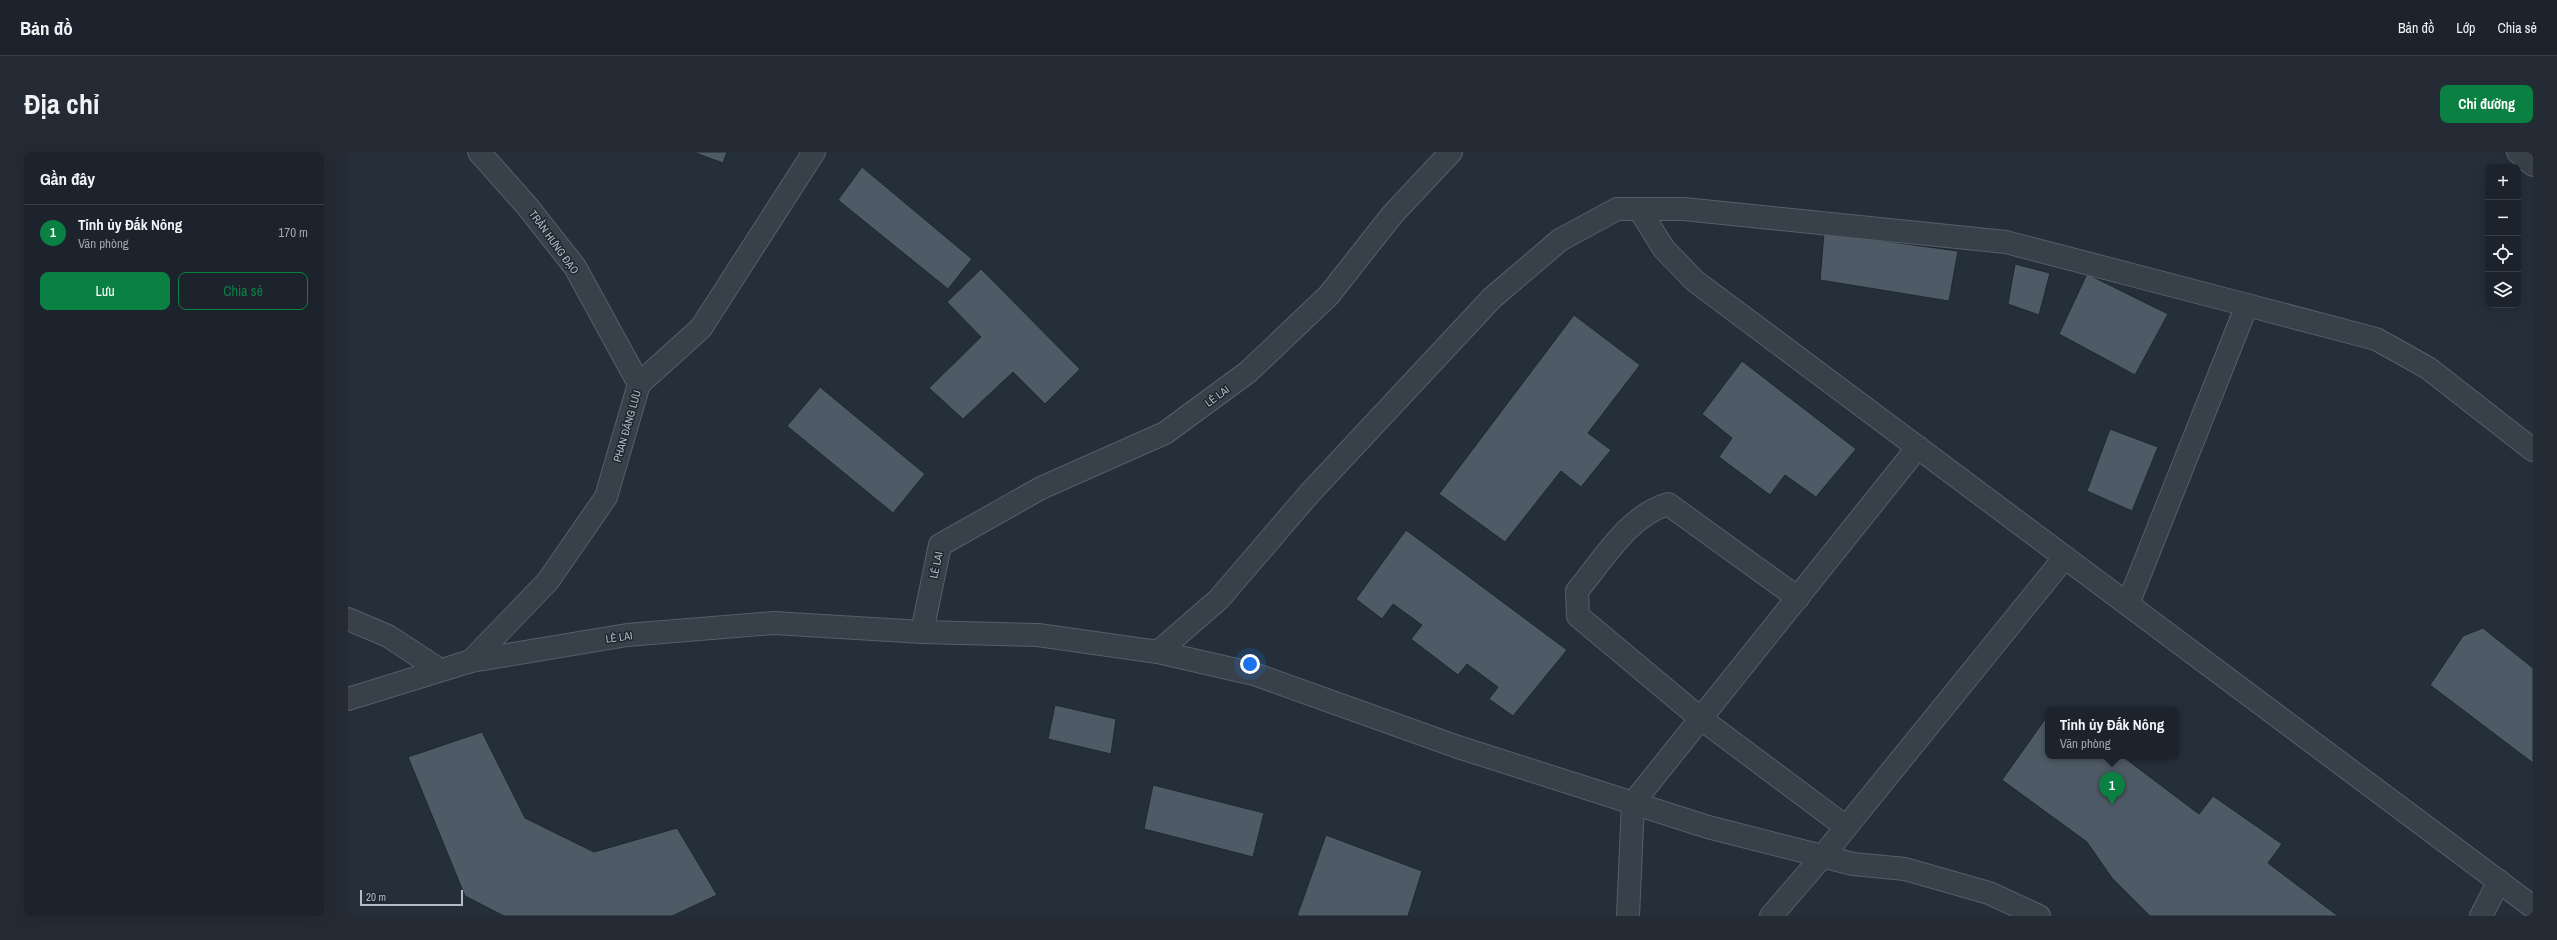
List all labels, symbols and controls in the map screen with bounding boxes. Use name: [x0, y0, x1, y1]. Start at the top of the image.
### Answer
text: Bản đồ: [20, 15, 73, 41]
text: Bản đồ: [2398, 19, 2434, 37]
text: Lớp: [2456, 19, 2475, 37]
text: Chia sẻ: [2497, 19, 2537, 37]
text: Địa chỉ: [24, 85, 99, 123]
button: Chỉ đường: [2440, 85, 2533, 123]
map controls: [2485, 164, 2521, 308]
button: +: [2485, 164, 2521, 200]
text: Gần đây: [40, 167, 95, 190]
button: −: [2485, 200, 2521, 236]
street label: TRẦN HƯNG ĐẠO: [526, 207, 582, 277]
text: Tỉnh ủy Đắk Nông: [78, 214, 182, 235]
text: 1: [50, 224, 56, 241]
text: 170 m: [278, 224, 308, 241]
text: Văn phòng: [78, 235, 129, 252]
button: locate: [2485, 236, 2521, 272]
button: Lưu: [40, 272, 170, 310]
button: Chia sẻ: [178, 272, 308, 310]
button: layers: [2485, 272, 2521, 308]
street label: LÊ LAI: [1202, 382, 1232, 410]
street label: PHAN ĐĂNG LƯU: [610, 388, 644, 464]
street label: LÊ LAI: [926, 550, 946, 580]
street label: LÊ LAI: [605, 628, 633, 646]
your location: [1240, 654, 1260, 674]
popup: [2045, 707, 2179, 759]
text: Tỉnh ủy Đắk Nông: [2060, 714, 2164, 735]
text: Văn phòng: [2060, 735, 2111, 752]
pin: 1: [2099, 772, 2125, 805]
scale bar: [360, 888, 463, 907]
text: 20 m: [366, 890, 386, 904]

